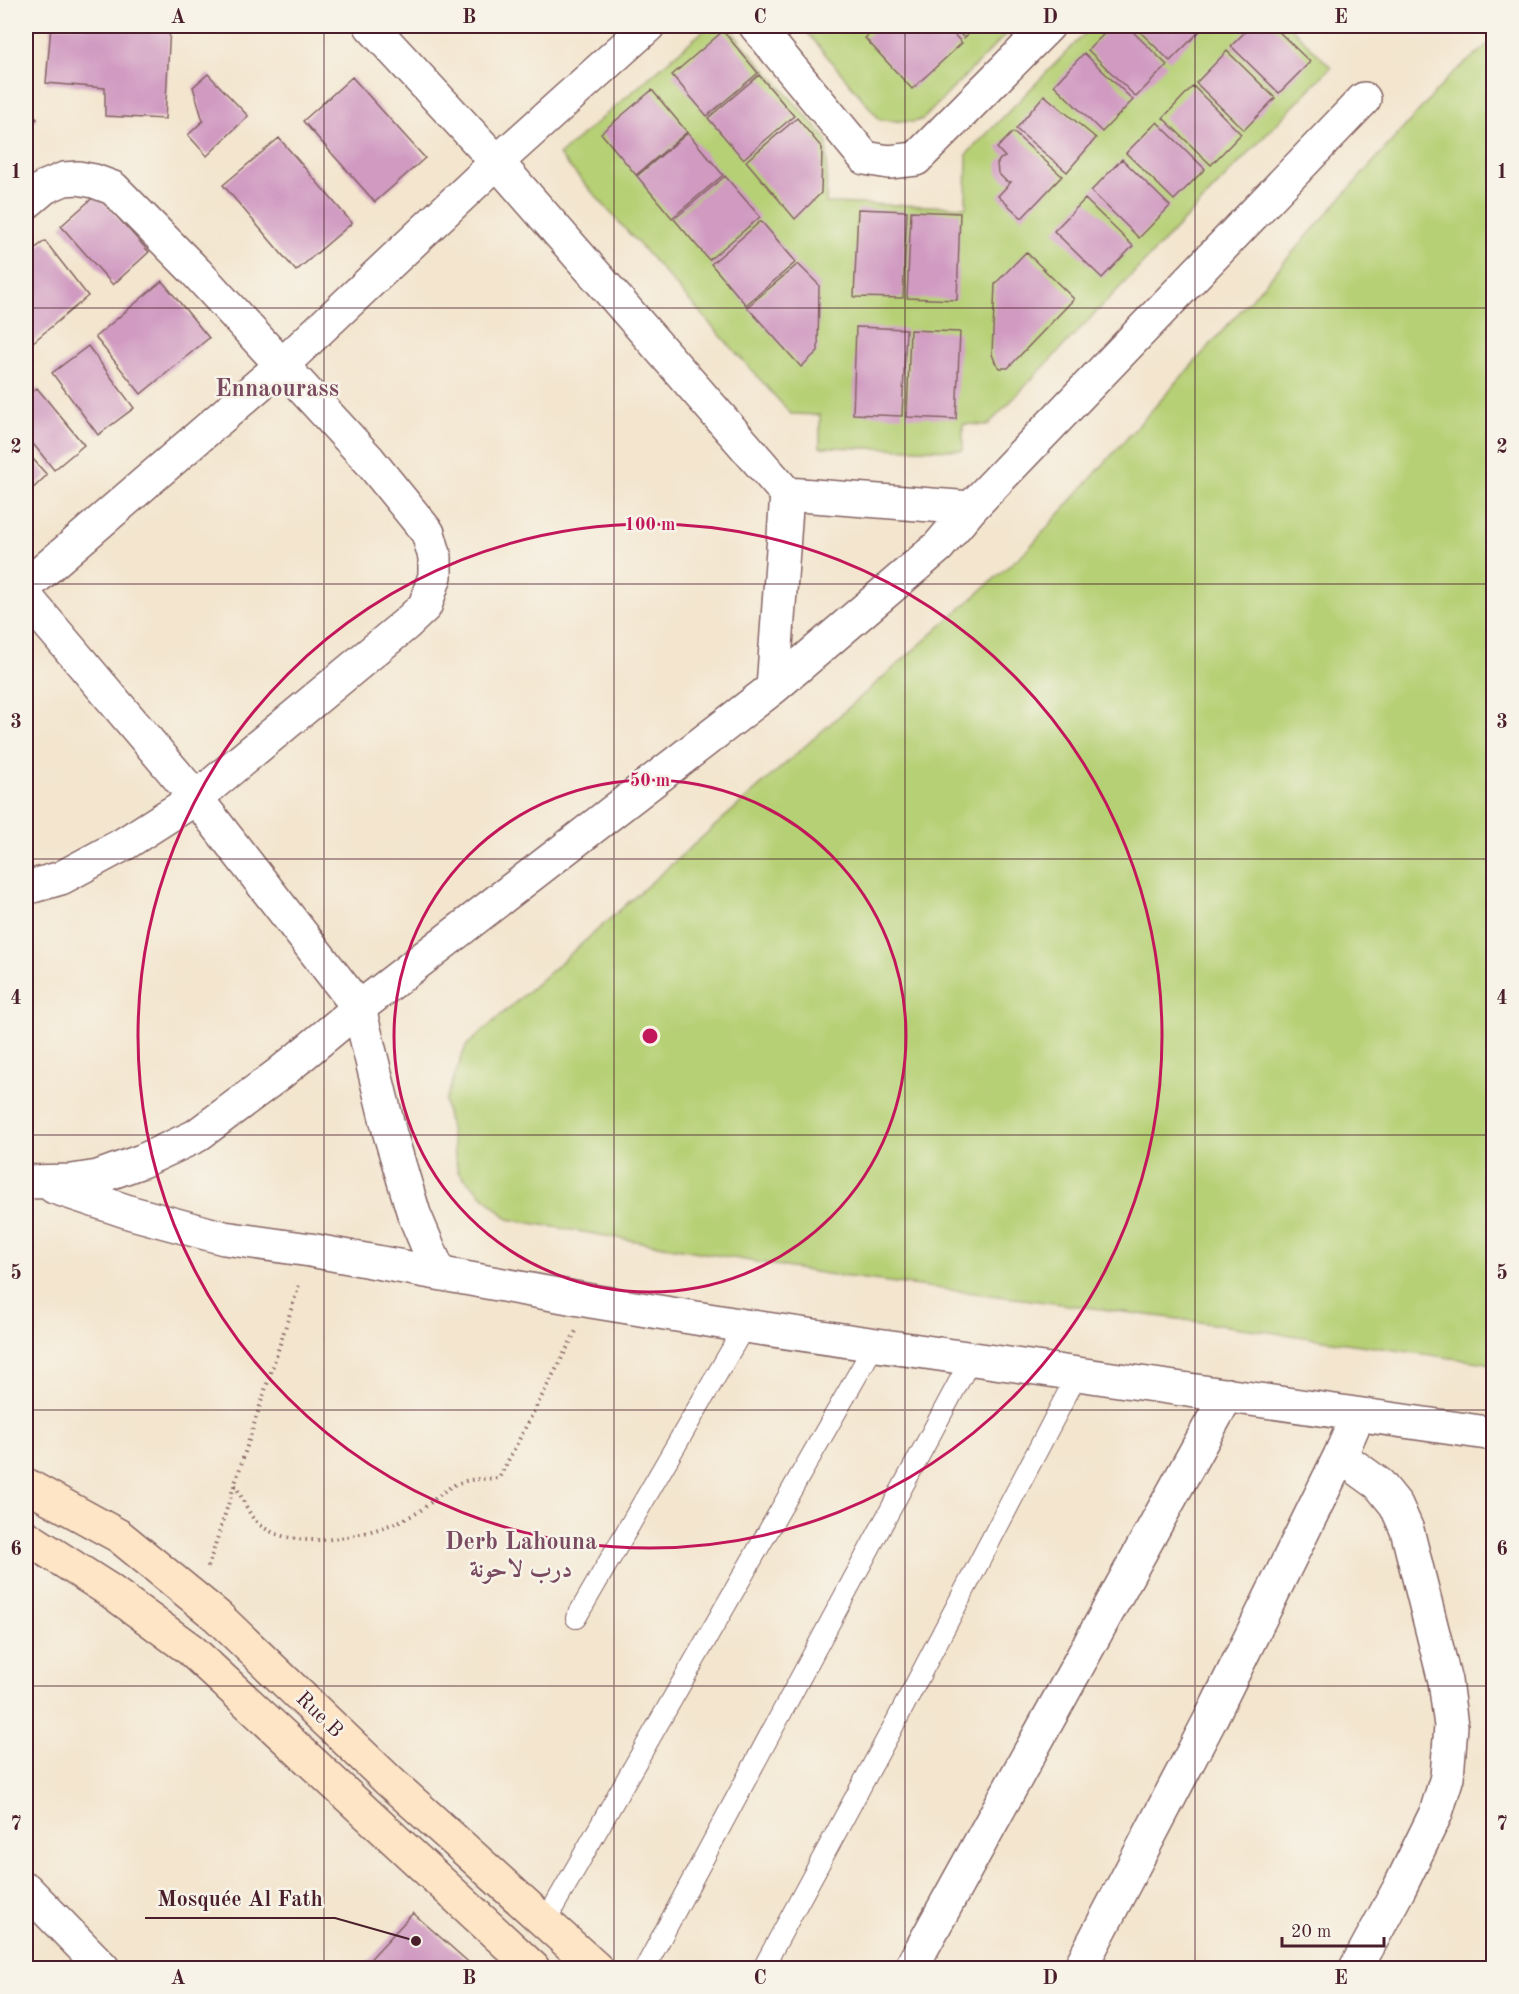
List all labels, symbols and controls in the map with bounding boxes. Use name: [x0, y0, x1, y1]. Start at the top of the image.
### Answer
text: A: [170, 8, 186, 28]
text: B: [462, 8, 476, 28]
text: C: [753, 8, 767, 28]
text: D: [1042, 8, 1058, 28]
text: E: [1334, 8, 1348, 28]
text: 1: [10, 163, 22, 183]
text: 1: [1496, 163, 1508, 183]
district label: Ennaourass: [215, 378, 339, 402]
text: 2: [10, 438, 22, 458]
text: 2: [1496, 438, 1508, 458]
text: 100 m: [625, 516, 675, 534]
text: 3: [10, 713, 22, 733]
text: 3: [1496, 713, 1508, 733]
text: 50 m: [630, 772, 670, 790]
text: 4: [10, 989, 22, 1009]
text: 4: [1496, 989, 1508, 1009]
centre of rings: [640, 1026, 660, 1046]
text: 5: [10, 1263, 22, 1284]
text: 5: [1496, 1263, 1508, 1284]
district label: Derb Lahouna درب لاحونة: [445, 1531, 597, 1584]
text: 6: [10, 1540, 22, 1560]
text: 6: [1496, 1540, 1508, 1560]
street label: Rue B: [291, 1688, 346, 1742]
text: 7: [10, 1815, 22, 1835]
text: 7: [1496, 1815, 1508, 1835]
callout: Mosquée Al Fath: [145, 1878, 335, 1918]
text: Mosquée Al Fath: [157, 1889, 323, 1911]
scale bar: [1282, 1910, 1384, 1948]
text: 20 m: [1291, 1923, 1331, 1941]
text: A: [170, 1969, 186, 1989]
text: B: [462, 1969, 476, 1989]
text: C: [753, 1969, 767, 1989]
text: D: [1042, 1969, 1058, 1989]
text: E: [1334, 1969, 1348, 1989]

